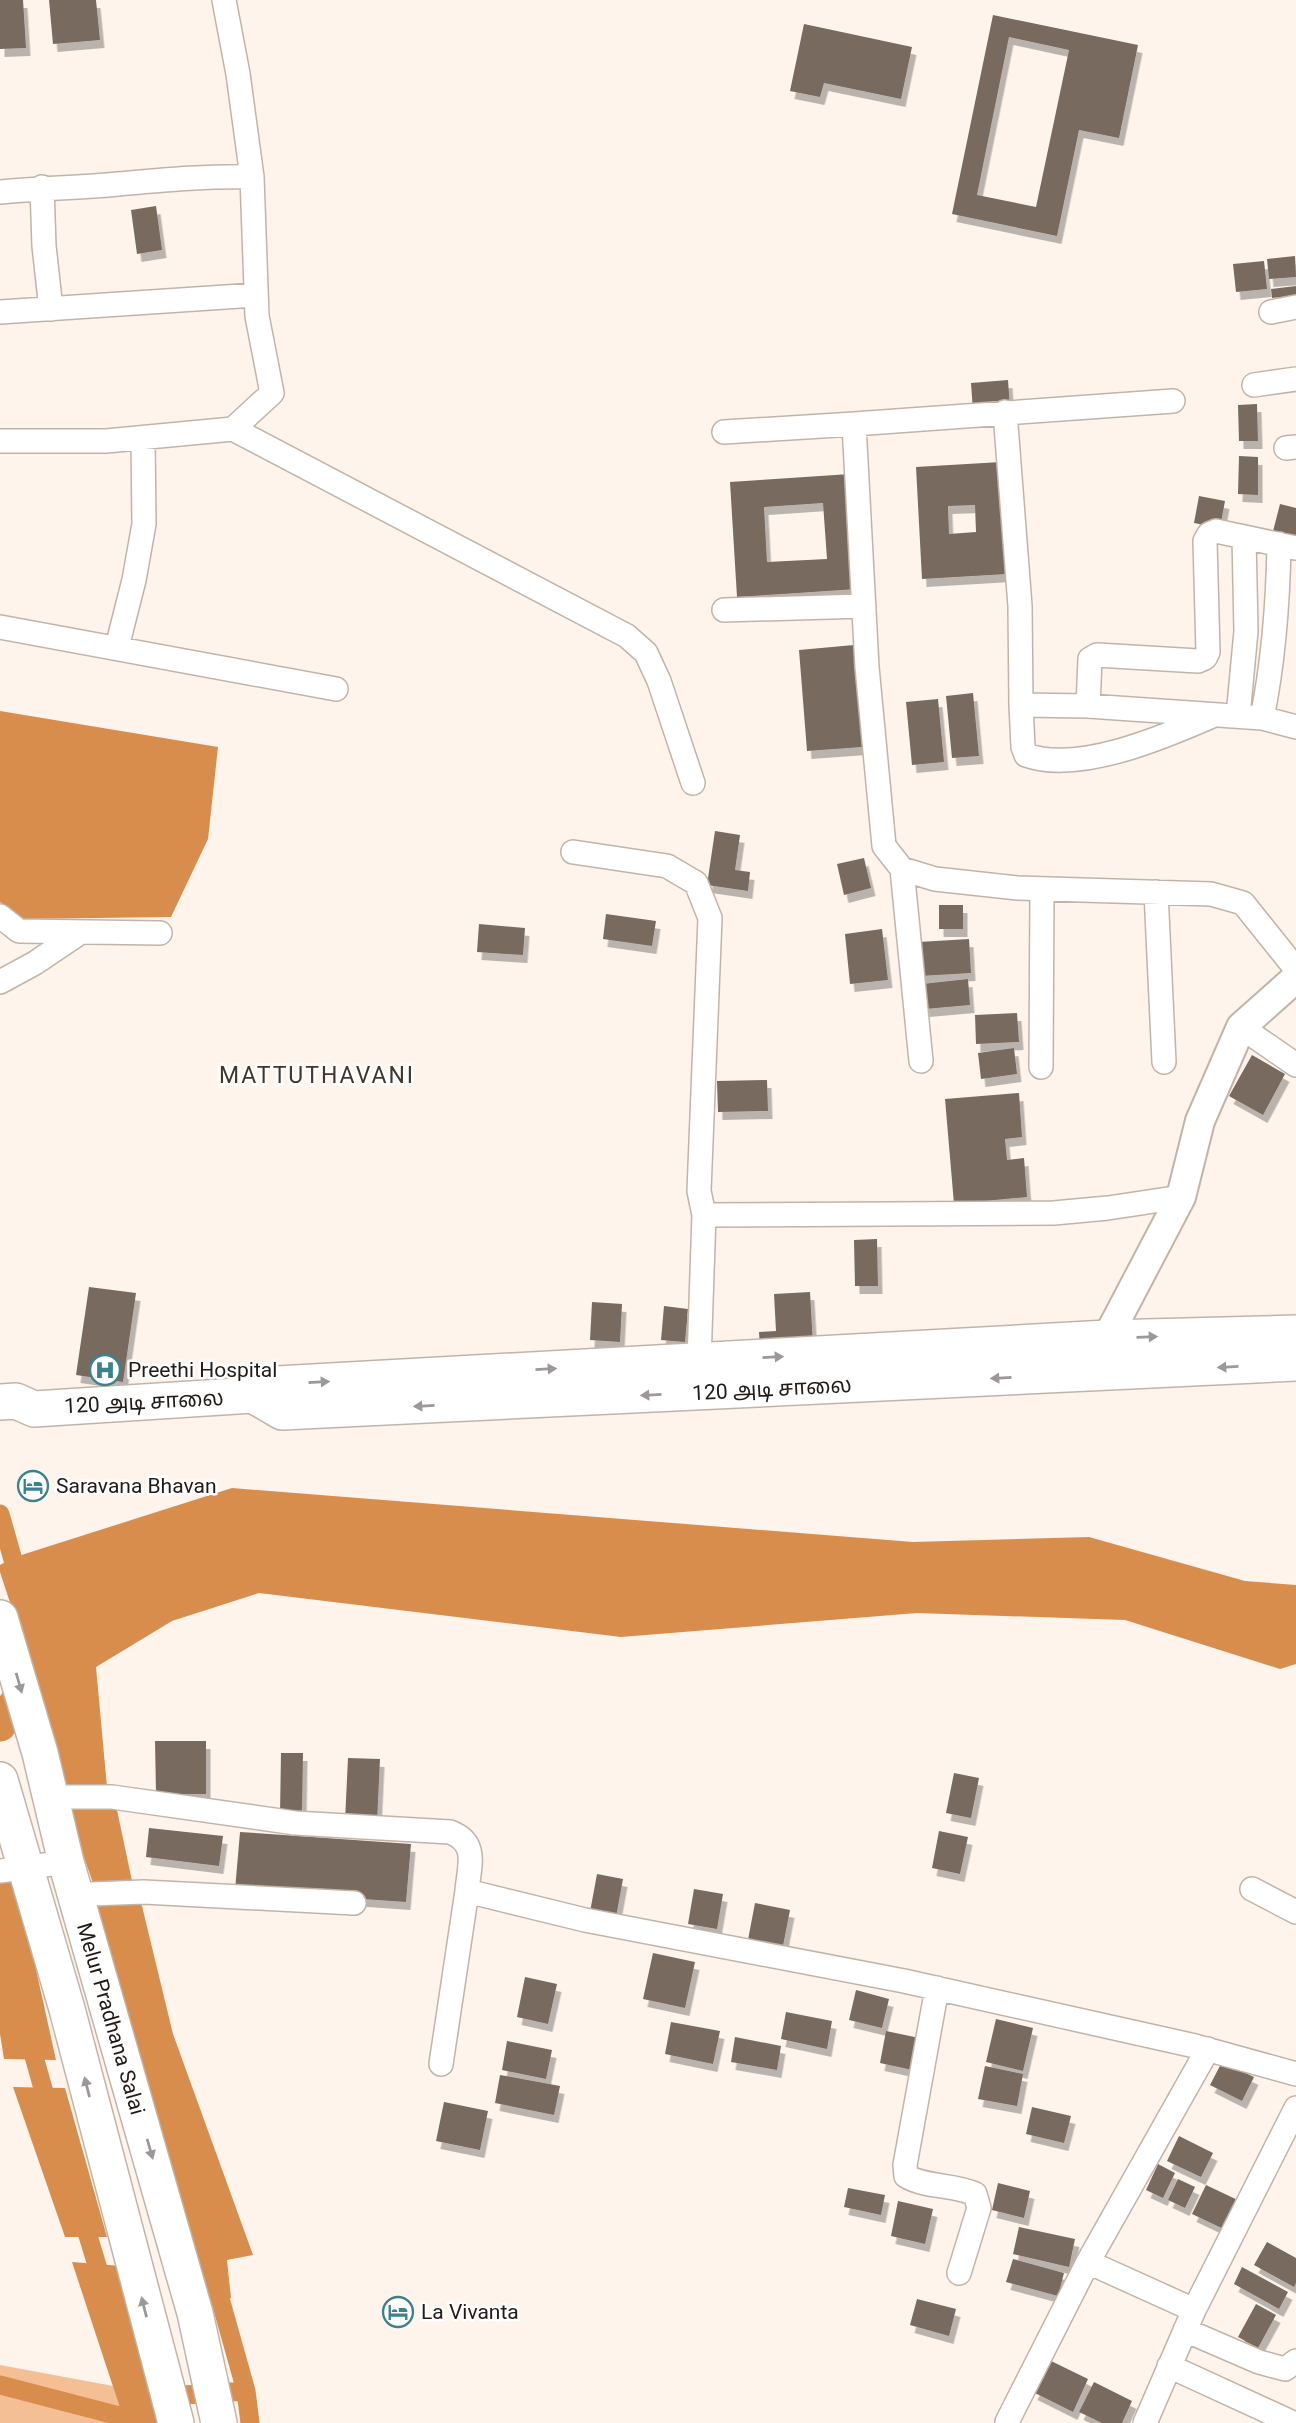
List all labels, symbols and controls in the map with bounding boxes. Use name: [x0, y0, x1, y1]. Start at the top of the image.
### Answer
district label: MATTUTHAVANI: [219, 1062, 415, 1089]
one-way arrow: [1136, 1331, 1158, 1343]
one-way arrow: [762, 1351, 784, 1362]
hospital icon: Preethi Hospital: [88, 1353, 122, 1387]
place label: Preethi Hospital: [128, 1358, 277, 1382]
one-way arrow: [1217, 1361, 1239, 1372]
one-way arrow: [535, 1364, 557, 1375]
street label: 120 அடி சாலை: [692, 1373, 852, 1406]
one-way arrow: [989, 1373, 1011, 1384]
one-way arrow: [308, 1376, 330, 1387]
street label: 120 அடி சாலை: [64, 1386, 224, 1419]
one-way arrow: [640, 1390, 662, 1401]
one-way arrow: [413, 1400, 435, 1411]
hotel icon: Saravana Bhavan: [16, 1469, 50, 1503]
place label: Saravana Bhavan: [56, 1474, 217, 1498]
one-way arrow: [15, 1673, 25, 1694]
street label: Melur Pradhana Salai: [72, 1920, 150, 2118]
one-way arrow: [81, 2075, 92, 2097]
one-way arrow: [145, 2139, 155, 2160]
hotel icon: La Vivanta: [381, 2295, 415, 2329]
one-way arrow: [138, 2296, 149, 2318]
place label: La Vivanta: [421, 2300, 519, 2324]

